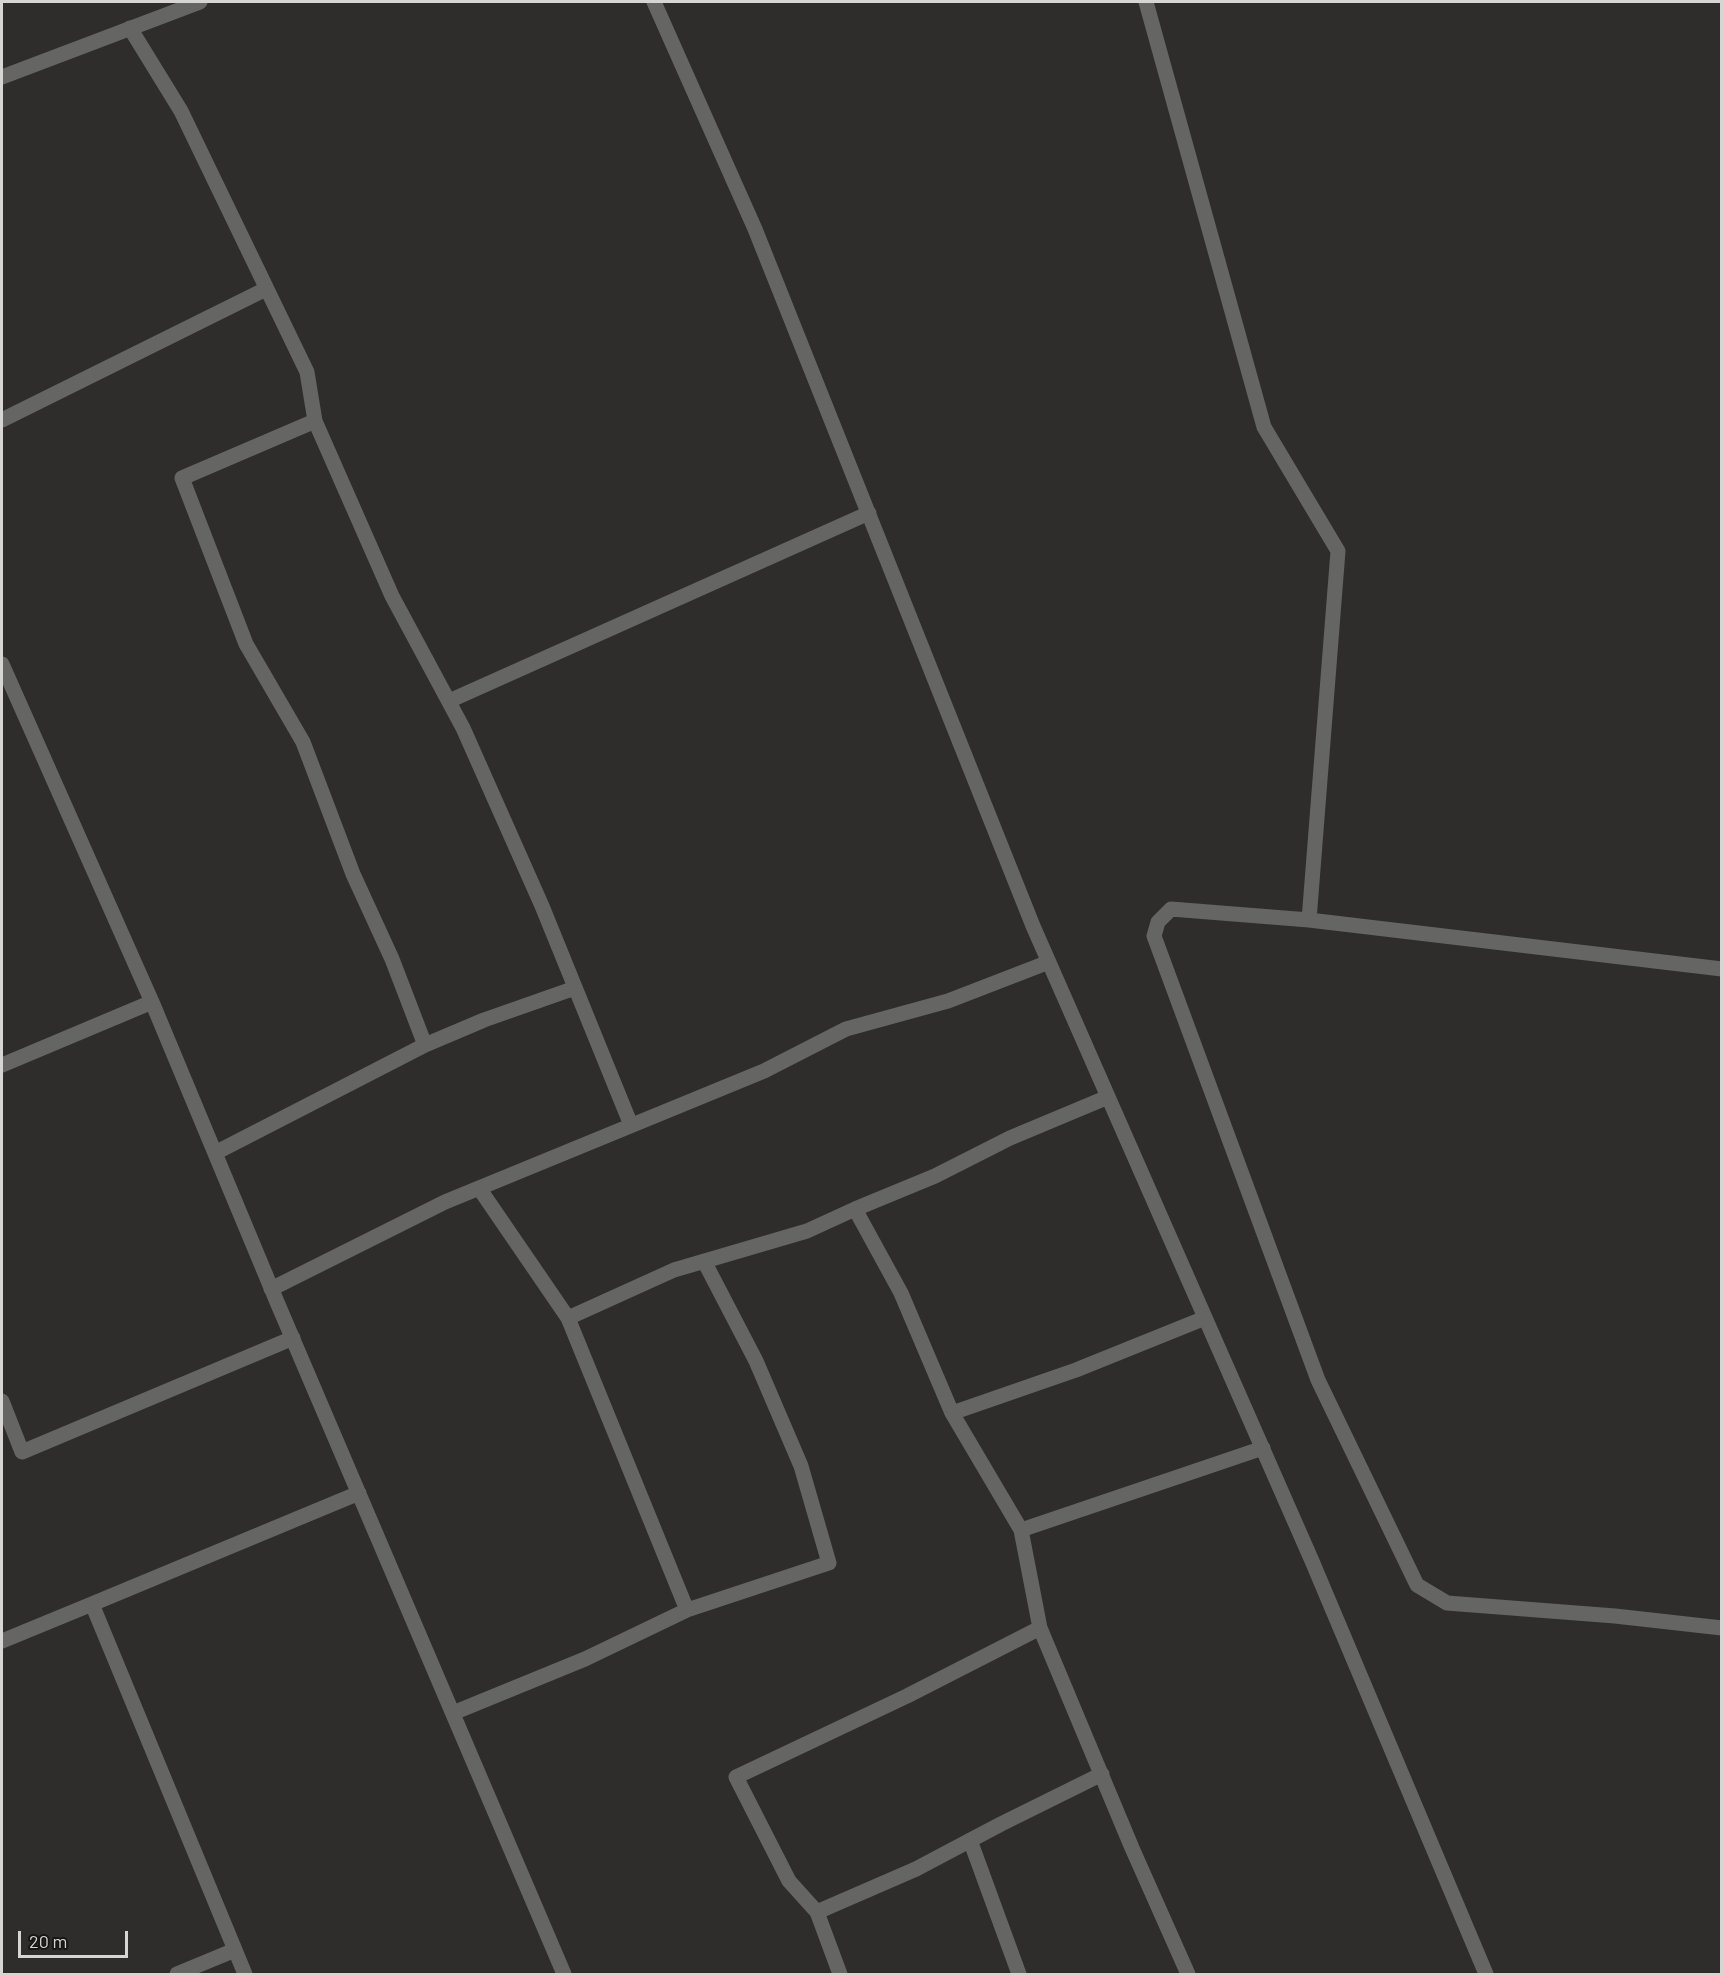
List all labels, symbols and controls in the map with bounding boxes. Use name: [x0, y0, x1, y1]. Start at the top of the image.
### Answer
scale bar: [21, 1919, 130, 1957]
text: 20 m: [29, 1930, 67, 1952]

